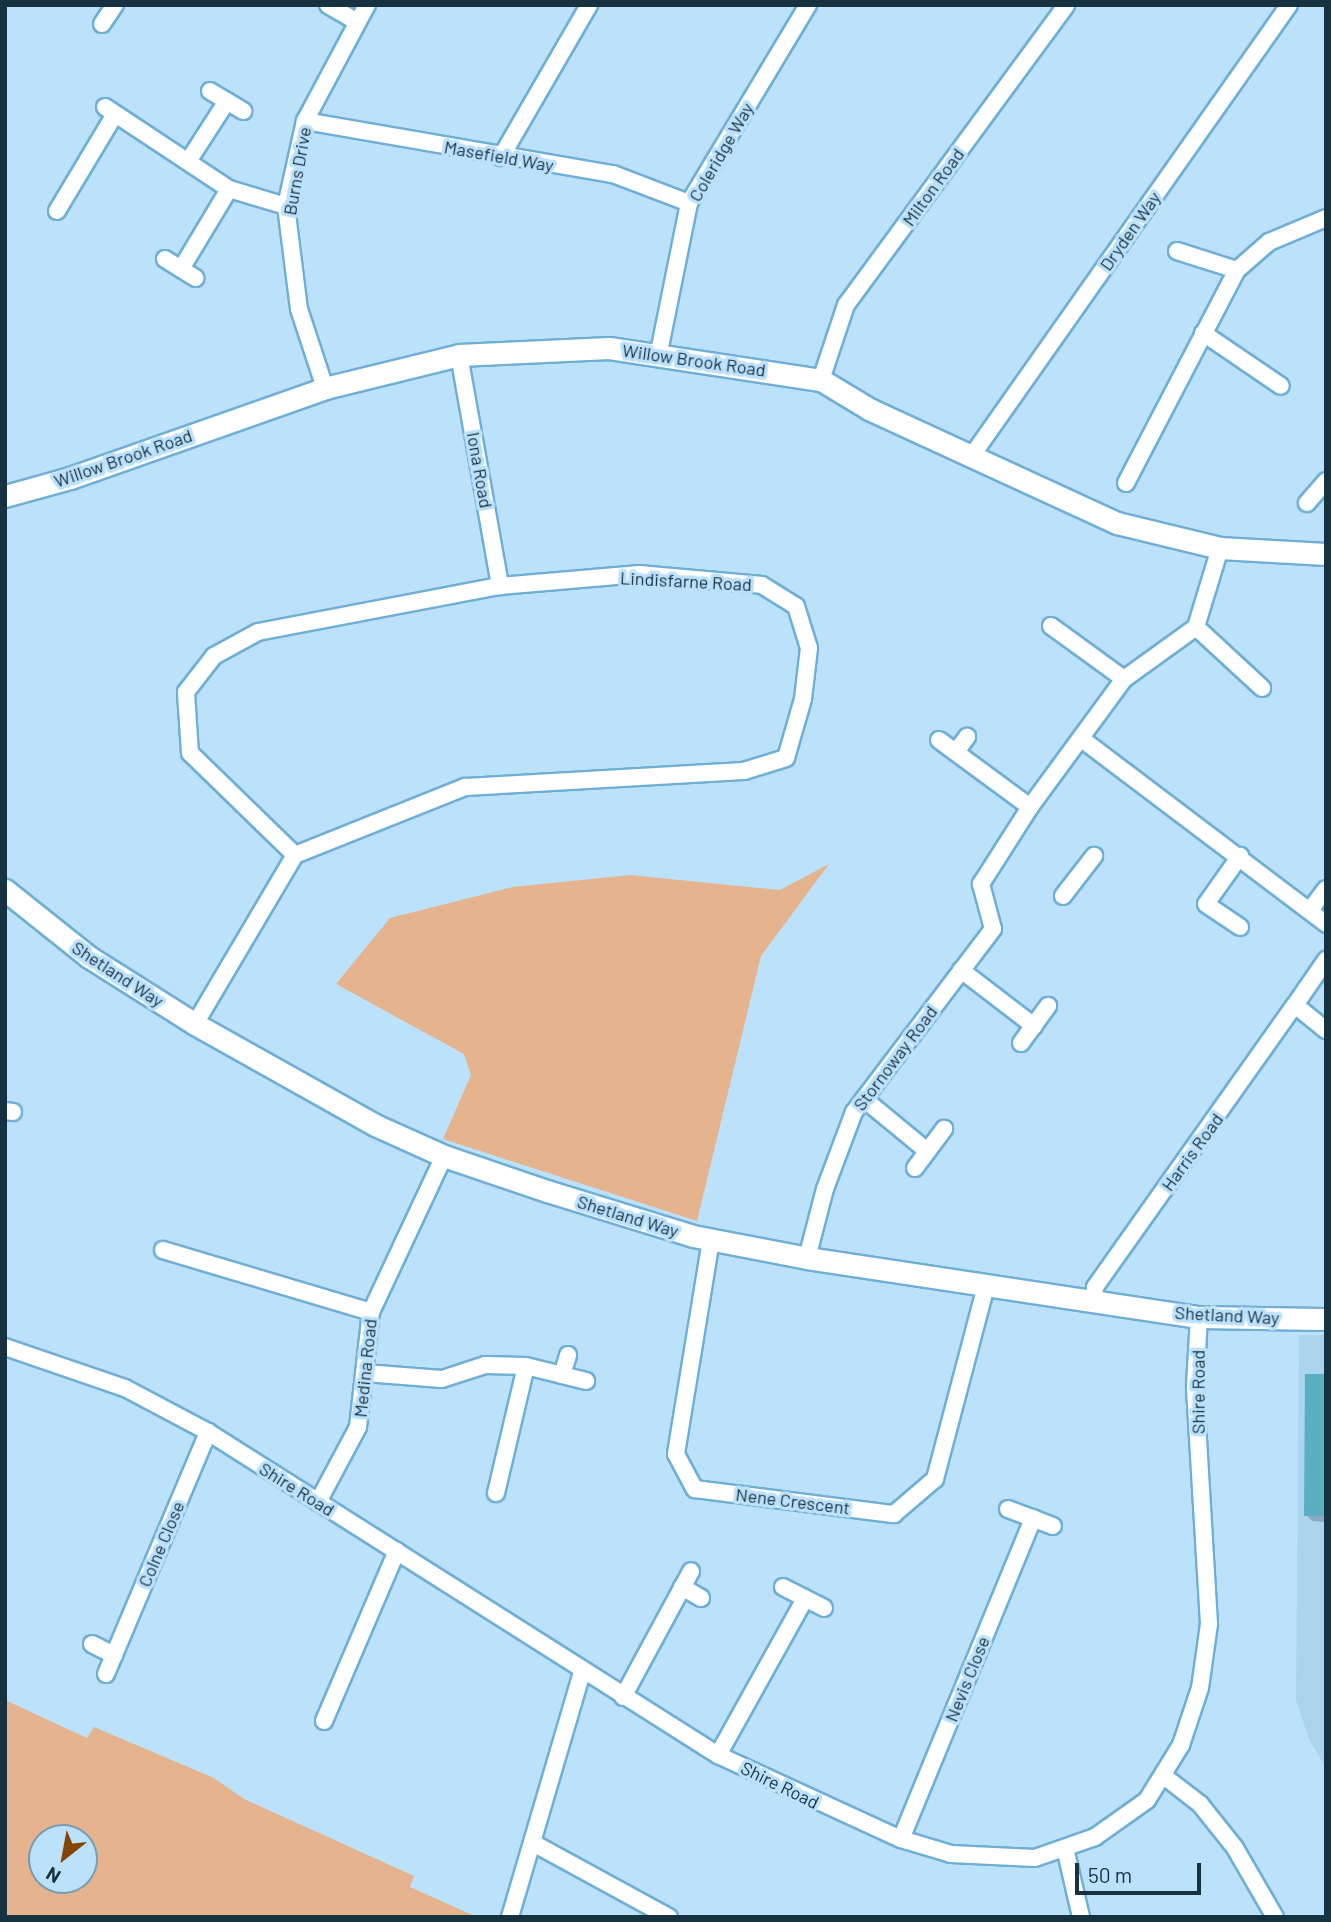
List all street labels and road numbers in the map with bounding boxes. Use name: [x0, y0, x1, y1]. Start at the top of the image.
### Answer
street label: Coleridge Way: [684, 99, 758, 205]
street label: Burns Drive: [279, 125, 315, 217]
street label: Masefield Way: [443, 136, 555, 176]
street label: Milton Road: [898, 144, 968, 230]
street label: Dryden Way: [1095, 187, 1165, 275]
street label: Willow Brook Road: [621, 339, 767, 381]
street label: Willow Brook Road: [51, 424, 195, 492]
street label: Iona Road: [463, 430, 497, 510]
street label: Lindisfarne Road: [620, 567, 752, 595]
street label: Shetland Way: [68, 936, 168, 1012]
street label: Stornoway Road: [849, 1001, 941, 1115]
street label: Harris Road: [1157, 1109, 1227, 1195]
street label: Shetland Way: [575, 1190, 681, 1242]
street label: Shetland Way: [1174, 1301, 1280, 1329]
street label: Medina Road: [349, 1318, 381, 1418]
street label: Shire Road: [1187, 1350, 1209, 1434]
street label: Shire Road: [256, 1458, 338, 1520]
street label: Nene Crescent: [735, 1483, 851, 1519]
street label: Colne Close: [133, 1498, 189, 1590]
street label: Nevis Close: [940, 1633, 994, 1725]
street label: Shire Road: [737, 1757, 823, 1813]

